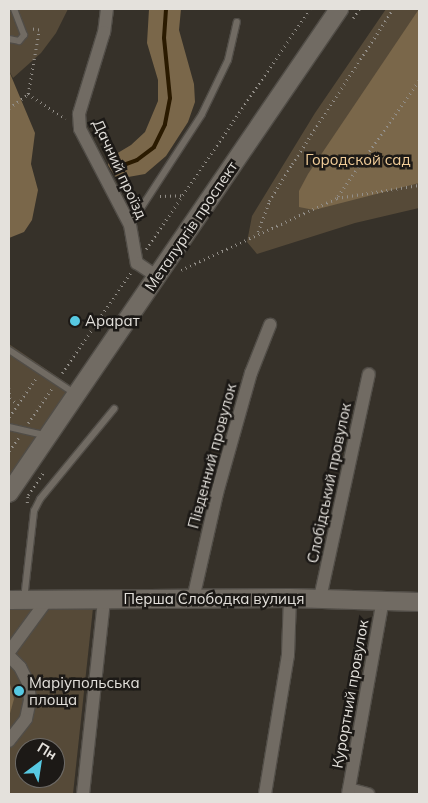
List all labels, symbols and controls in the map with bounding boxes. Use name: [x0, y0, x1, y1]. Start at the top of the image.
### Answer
street label: Дачний проїзд: [89, 116, 151, 222]
park label: Городской сад: [305, 151, 411, 169]
street label: Металургів проспект: [141, 158, 241, 294]
place label: Арарат: [85, 312, 139, 330]
marker: Арарат: [69, 315, 81, 327]
street label: Південний провулок: [184, 382, 240, 530]
street label: Слобідський провулок: [303, 401, 355, 565]
street label: Перша Слободка вулиця: [124, 590, 304, 608]
street label: Курортний провулок: [328, 618, 372, 770]
place label: Маріупольська площа: [29, 673, 140, 708]
marker: Маріупольська площа: [13, 685, 25, 697]
north arrow: [15, 738, 65, 788]
text: Пн: [34, 738, 60, 764]

